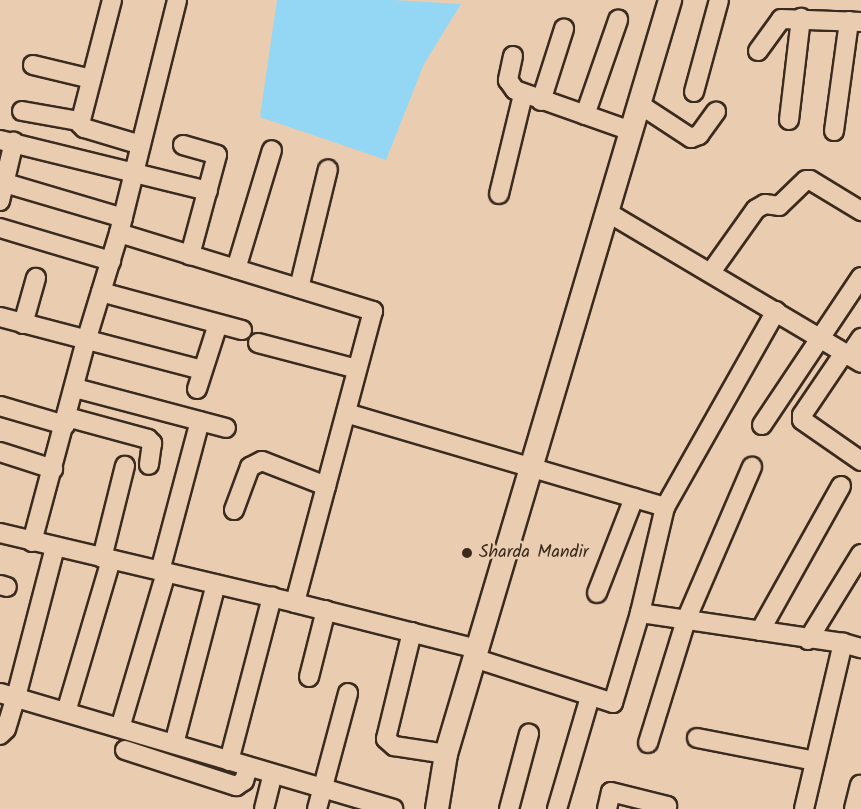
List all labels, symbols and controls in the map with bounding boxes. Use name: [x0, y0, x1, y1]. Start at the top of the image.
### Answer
place label: Sharda Mandir: [479, 542, 589, 564]
marker: Sharda Mandir: [460, 546, 474, 560]

